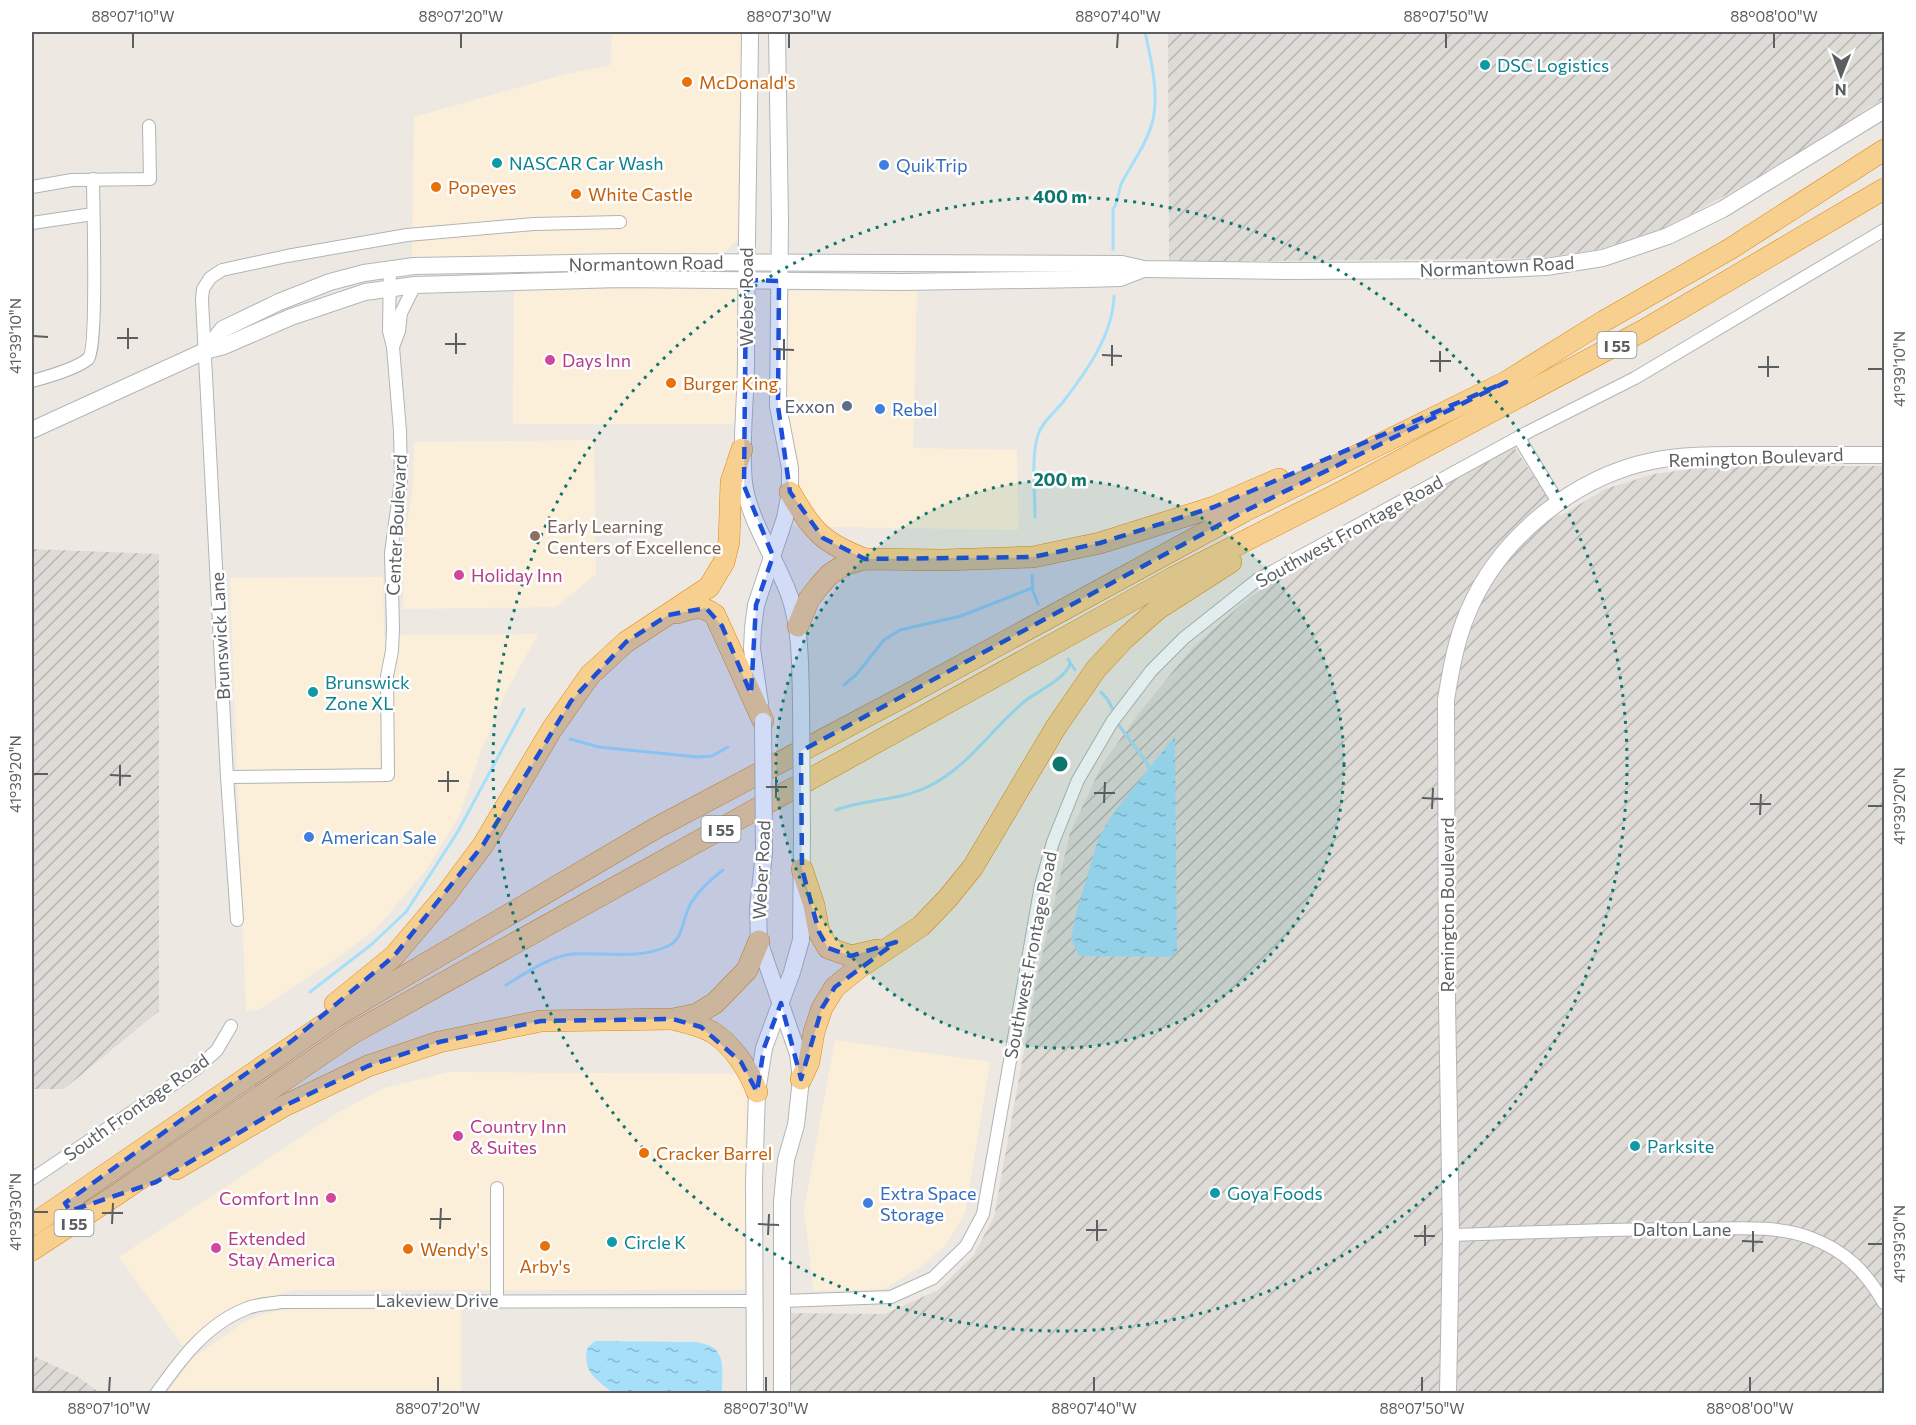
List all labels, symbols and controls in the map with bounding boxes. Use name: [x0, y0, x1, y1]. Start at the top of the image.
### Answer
text: 88°07'10"W: [92, 7, 175, 25]
text: 88°07'20"W: [419, 7, 503, 25]
text: 88°07'30"W: [746, 7, 832, 25]
text: 88°07'40"W: [1075, 7, 1161, 25]
text: 88°07'50"W: [1403, 7, 1489, 25]
text: 88°08'00"W: [1730, 7, 1818, 25]
north arrow: [1811, 45, 1871, 105]
place label: DSC Logistics: [1497, 54, 1609, 76]
marker: DSC Logistics: [1478, 58, 1492, 72]
place label: McDonald's: [699, 71, 796, 93]
marker: McDonald's: [680, 75, 694, 89]
text: N: [1835, 81, 1847, 100]
place label: NASCAR Car Wash: [509, 152, 664, 174]
place label: QuikTrip: [896, 154, 968, 176]
marker: NASCAR Car Wash: [490, 156, 504, 170]
marker: QuikTrip: [877, 158, 891, 172]
place label: Popeyes: [448, 176, 516, 198]
marker: Popeyes: [429, 180, 443, 194]
place label: White Castle: [588, 183, 693, 205]
text: 400 m: [1033, 185, 1087, 207]
marker: White Castle: [569, 187, 583, 201]
street label: Weber Road: [735, 247, 757, 347]
street label: Normantown Road: [568, 251, 724, 275]
street label: Normantown Road: [1419, 251, 1575, 281]
text: 41°39'10"N: [6, 298, 24, 374]
text: 41°39'10"N: [1890, 331, 1908, 407]
road number: I 55: [1598, 332, 1636, 358]
place label: Days Inn: [562, 349, 631, 371]
marker: Days Inn: [543, 353, 557, 367]
place label: Burger King: [683, 372, 779, 394]
marker: Burger King: [664, 376, 678, 390]
place label: Exxon: [785, 395, 835, 417]
place label: Rebel: [892, 398, 938, 420]
marker: Exxon: [840, 399, 854, 413]
marker: Rebel: [873, 402, 887, 416]
street label: Remington Boulevard: [1668, 443, 1844, 471]
street label: Center Boulevard: [381, 454, 411, 596]
text: 200 m: [1033, 468, 1087, 490]
street label: Southwest Frontage Road: [1251, 470, 1447, 592]
place label: Early Learning Centers of Excellence: [547, 515, 721, 558]
marker: Early Learning Centers of Excellence: [528, 529, 542, 543]
place label: Holiday Inn: [471, 564, 562, 586]
marker: Holiday Inn: [452, 568, 466, 582]
street label: Brunswick Lane: [206, 572, 234, 700]
place label: Brunswick Zone XL: [325, 671, 410, 714]
marker: Brunswick Zone XL: [306, 685, 320, 699]
text: 41°39'20"N: [6, 735, 24, 813]
centre of rings: [1050, 754, 1070, 774]
text: 41°39'20"N: [1890, 767, 1908, 845]
road number: I 55: [702, 816, 740, 842]
street label: Remington Boulevard: [1436, 817, 1458, 993]
street label: Weber Road: [747, 820, 775, 920]
place label: American Sale: [321, 826, 437, 848]
marker: American Sale: [302, 830, 316, 844]
street label: Southwest Frontage Road: [999, 849, 1061, 1061]
street label: South Frontage Road: [59, 1049, 213, 1165]
place label: Country Inn & Suites: [470, 1115, 566, 1158]
marker: Country Inn & Suites: [451, 1129, 465, 1143]
place label: Parksite: [1647, 1135, 1714, 1157]
marker: Parksite: [1628, 1139, 1642, 1153]
place label: Cracker Barrel: [656, 1142, 772, 1164]
marker: Cracker Barrel: [637, 1146, 651, 1160]
text: 41°39'30"N: [6, 1173, 24, 1251]
place label: Extra Space Storage: [880, 1182, 977, 1225]
place label: Goya Foods: [1227, 1182, 1323, 1204]
marker: Goya Foods: [1208, 1186, 1222, 1200]
place label: Comfort Inn: [219, 1187, 319, 1209]
marker: Comfort Inn: [324, 1191, 338, 1205]
marker: Extra Space Storage: [861, 1196, 875, 1210]
text: 41°39'30"N: [1890, 1205, 1908, 1283]
road number: I 55: [54, 1210, 94, 1236]
street label: Dalton Lane: [1633, 1218, 1731, 1240]
place label: Extended Stay America: [228, 1227, 335, 1270]
place label: Circle K: [624, 1231, 686, 1253]
marker: Circle K: [605, 1235, 619, 1249]
place label: Wendy's: [420, 1238, 488, 1260]
marker: Arby's: [538, 1239, 552, 1253]
marker: Extended Stay America: [209, 1241, 223, 1255]
marker: Wendy's: [401, 1242, 415, 1256]
place label: Arby's: [519, 1255, 571, 1277]
street label: Lakeview Drive: [376, 1289, 498, 1311]
text: 88°07'10"W: [68, 1399, 151, 1417]
text: 88°07'20"W: [396, 1399, 480, 1417]
text: 88°07'30"W: [723, 1399, 809, 1417]
text: 88°07'40"W: [1051, 1399, 1137, 1417]
text: 88°07'50"W: [1379, 1399, 1465, 1417]
text: 88°08'00"W: [1706, 1399, 1794, 1417]

